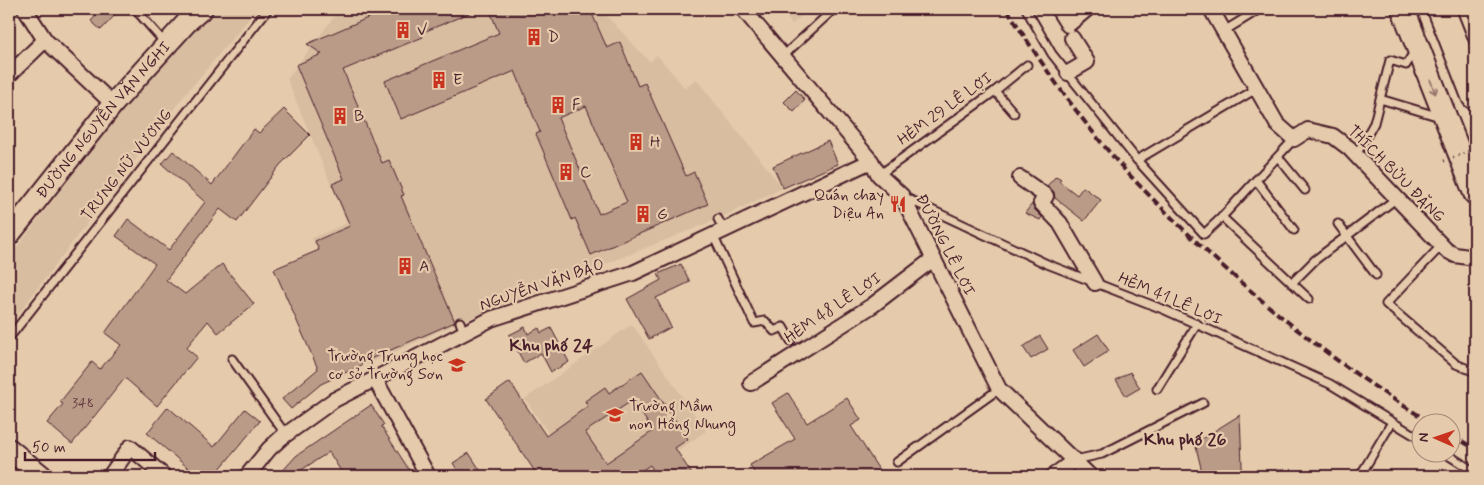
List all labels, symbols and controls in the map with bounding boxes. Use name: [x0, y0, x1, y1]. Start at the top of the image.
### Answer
building icon: V: [393, 20, 413, 40]
place label: V: [417, 20, 427, 41]
building icon: D: [524, 27, 544, 47]
place label: D: [548, 27, 559, 48]
street label: ĐƯỜNG NGUYỄN VĂN NGHI: [31, 37, 175, 203]
street label: HẺM 29 LÊ LỢI: [893, 68, 997, 150]
building icon: E: [429, 70, 449, 90]
place label: E: [453, 70, 462, 91]
one-way arrow: [1429, 79, 1439, 94]
building icon: F: [548, 95, 568, 115]
place label: F: [572, 95, 581, 116]
street label: TRƯNG NỮ VƯƠNG: [77, 104, 178, 225]
building icon: B: [330, 106, 350, 126]
place label: B: [354, 106, 364, 127]
street label: THÍCH BỬU ĐĂNG: [1343, 121, 1449, 227]
building icon: H: [626, 132, 646, 152]
place label: H: [650, 132, 660, 153]
building icon: C: [556, 162, 576, 182]
place label: C: [580, 162, 591, 183]
place label: Quán chay Diệu An: [814, 185, 884, 224]
street label: ĐƯỜNG LÊ LỢI: [910, 190, 980, 300]
restaurant icon: Quán chay Diệu An: [888, 194, 908, 214]
building icon: G: [633, 204, 653, 224]
place label: G: [657, 204, 668, 225]
street label: NGUYỄN VĂN BẢO: [477, 254, 607, 316]
building icon: A: [395, 256, 415, 276]
place label: A: [419, 256, 429, 277]
street label: HẺM 48 LÊ LỢI: [780, 268, 886, 348]
street label: HẺM 41 LÊ LỢI: [1115, 268, 1225, 330]
district label: Khu phố 24: [509, 334, 593, 358]
place label: Trường Trung học cơ sở Trường Sơn: [327, 346, 443, 386]
school or university icon: Trường Trung học cơ sở Trường Sơn: [447, 355, 467, 375]
house number: 348: [72, 394, 94, 412]
place label: Trường Mầm non Hồng Nhung: [629, 396, 736, 436]
school or university icon: Trường Mầm non Hồng Nhung: [605, 405, 625, 425]
north arrow: [1412, 412, 1462, 462]
district label: Khu phố 26: [1144, 428, 1226, 452]
scale bar: [25, 430, 155, 462]
text: N: [1415, 433, 1433, 443]
text: 50 m: [32, 438, 66, 458]

